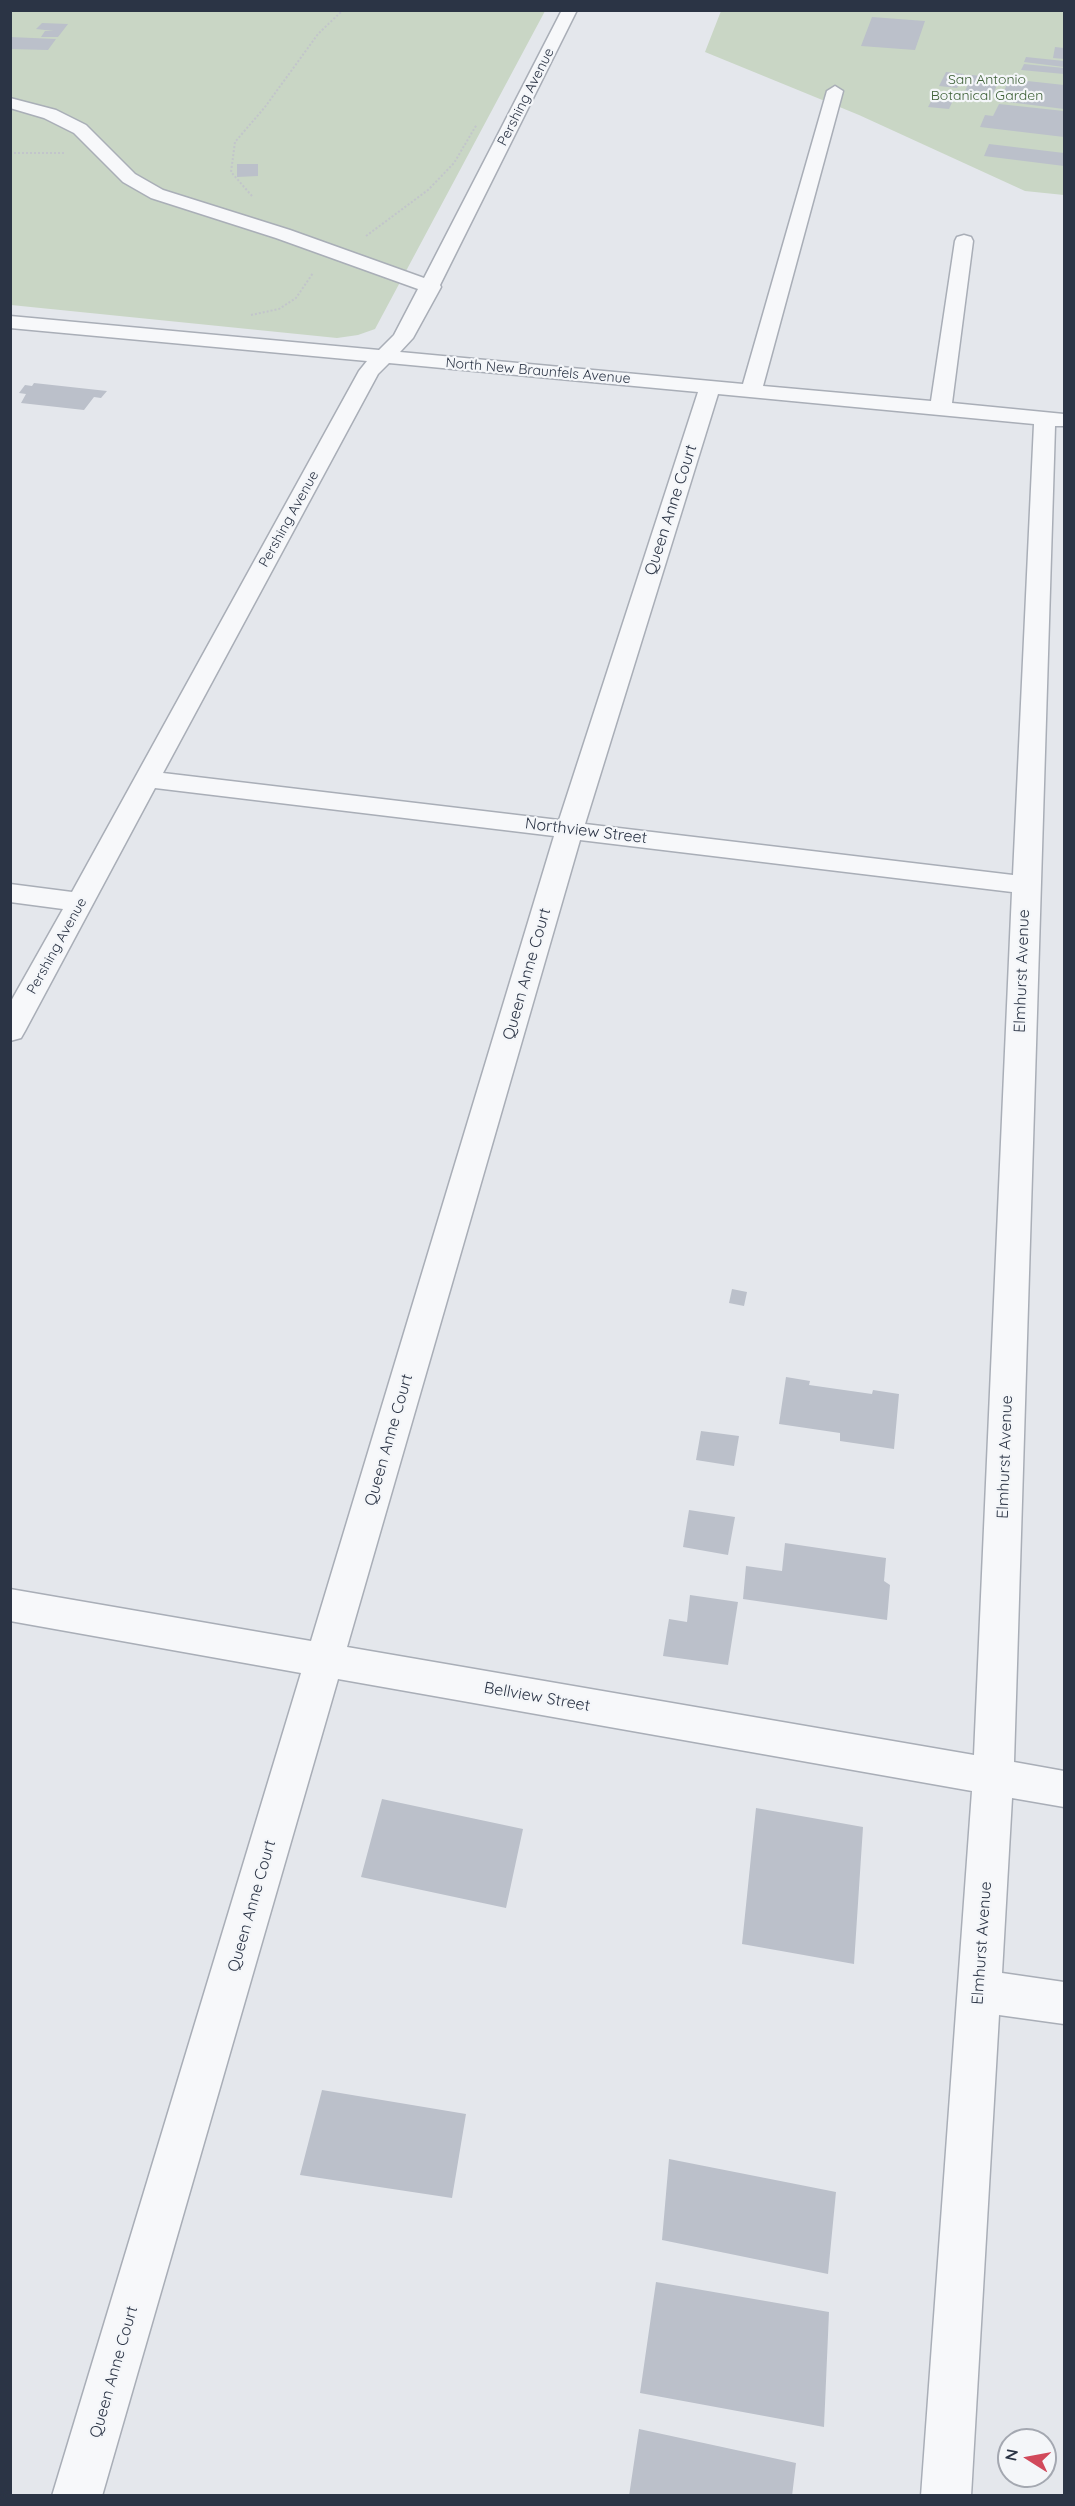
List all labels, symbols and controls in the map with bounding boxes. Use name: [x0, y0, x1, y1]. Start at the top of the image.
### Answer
street label: Pershing Avenue: [494, 45, 558, 149]
park label: San Antonio Botanical Garden: [931, 72, 1043, 104]
street label: North New Braunfels Avenue: [445, 355, 631, 387]
street label: Queen Anne Court: [641, 442, 701, 578]
street label: Pershing Avenue: [256, 468, 322, 570]
street label: Northview Street: [524, 814, 648, 848]
street label: Pershing Avenue: [24, 895, 90, 997]
street label: Queen Anne Court: [499, 906, 555, 1042]
street label: Elmhurst Avenue: [1010, 909, 1034, 1033]
street label: Queen Anne Court: [361, 1372, 417, 1508]
street label: Elmhurst Avenue: [993, 1395, 1017, 1519]
street label: Bellview Street: [482, 1678, 592, 1716]
street label: Queen Anne Court: [224, 1838, 280, 1974]
street label: Elmhurst Avenue: [968, 1881, 996, 2005]
street label: Queen Anne Court: [86, 2304, 142, 2440]
north arrow: [997, 2428, 1057, 2488]
text: N: [1000, 2447, 1022, 2463]

